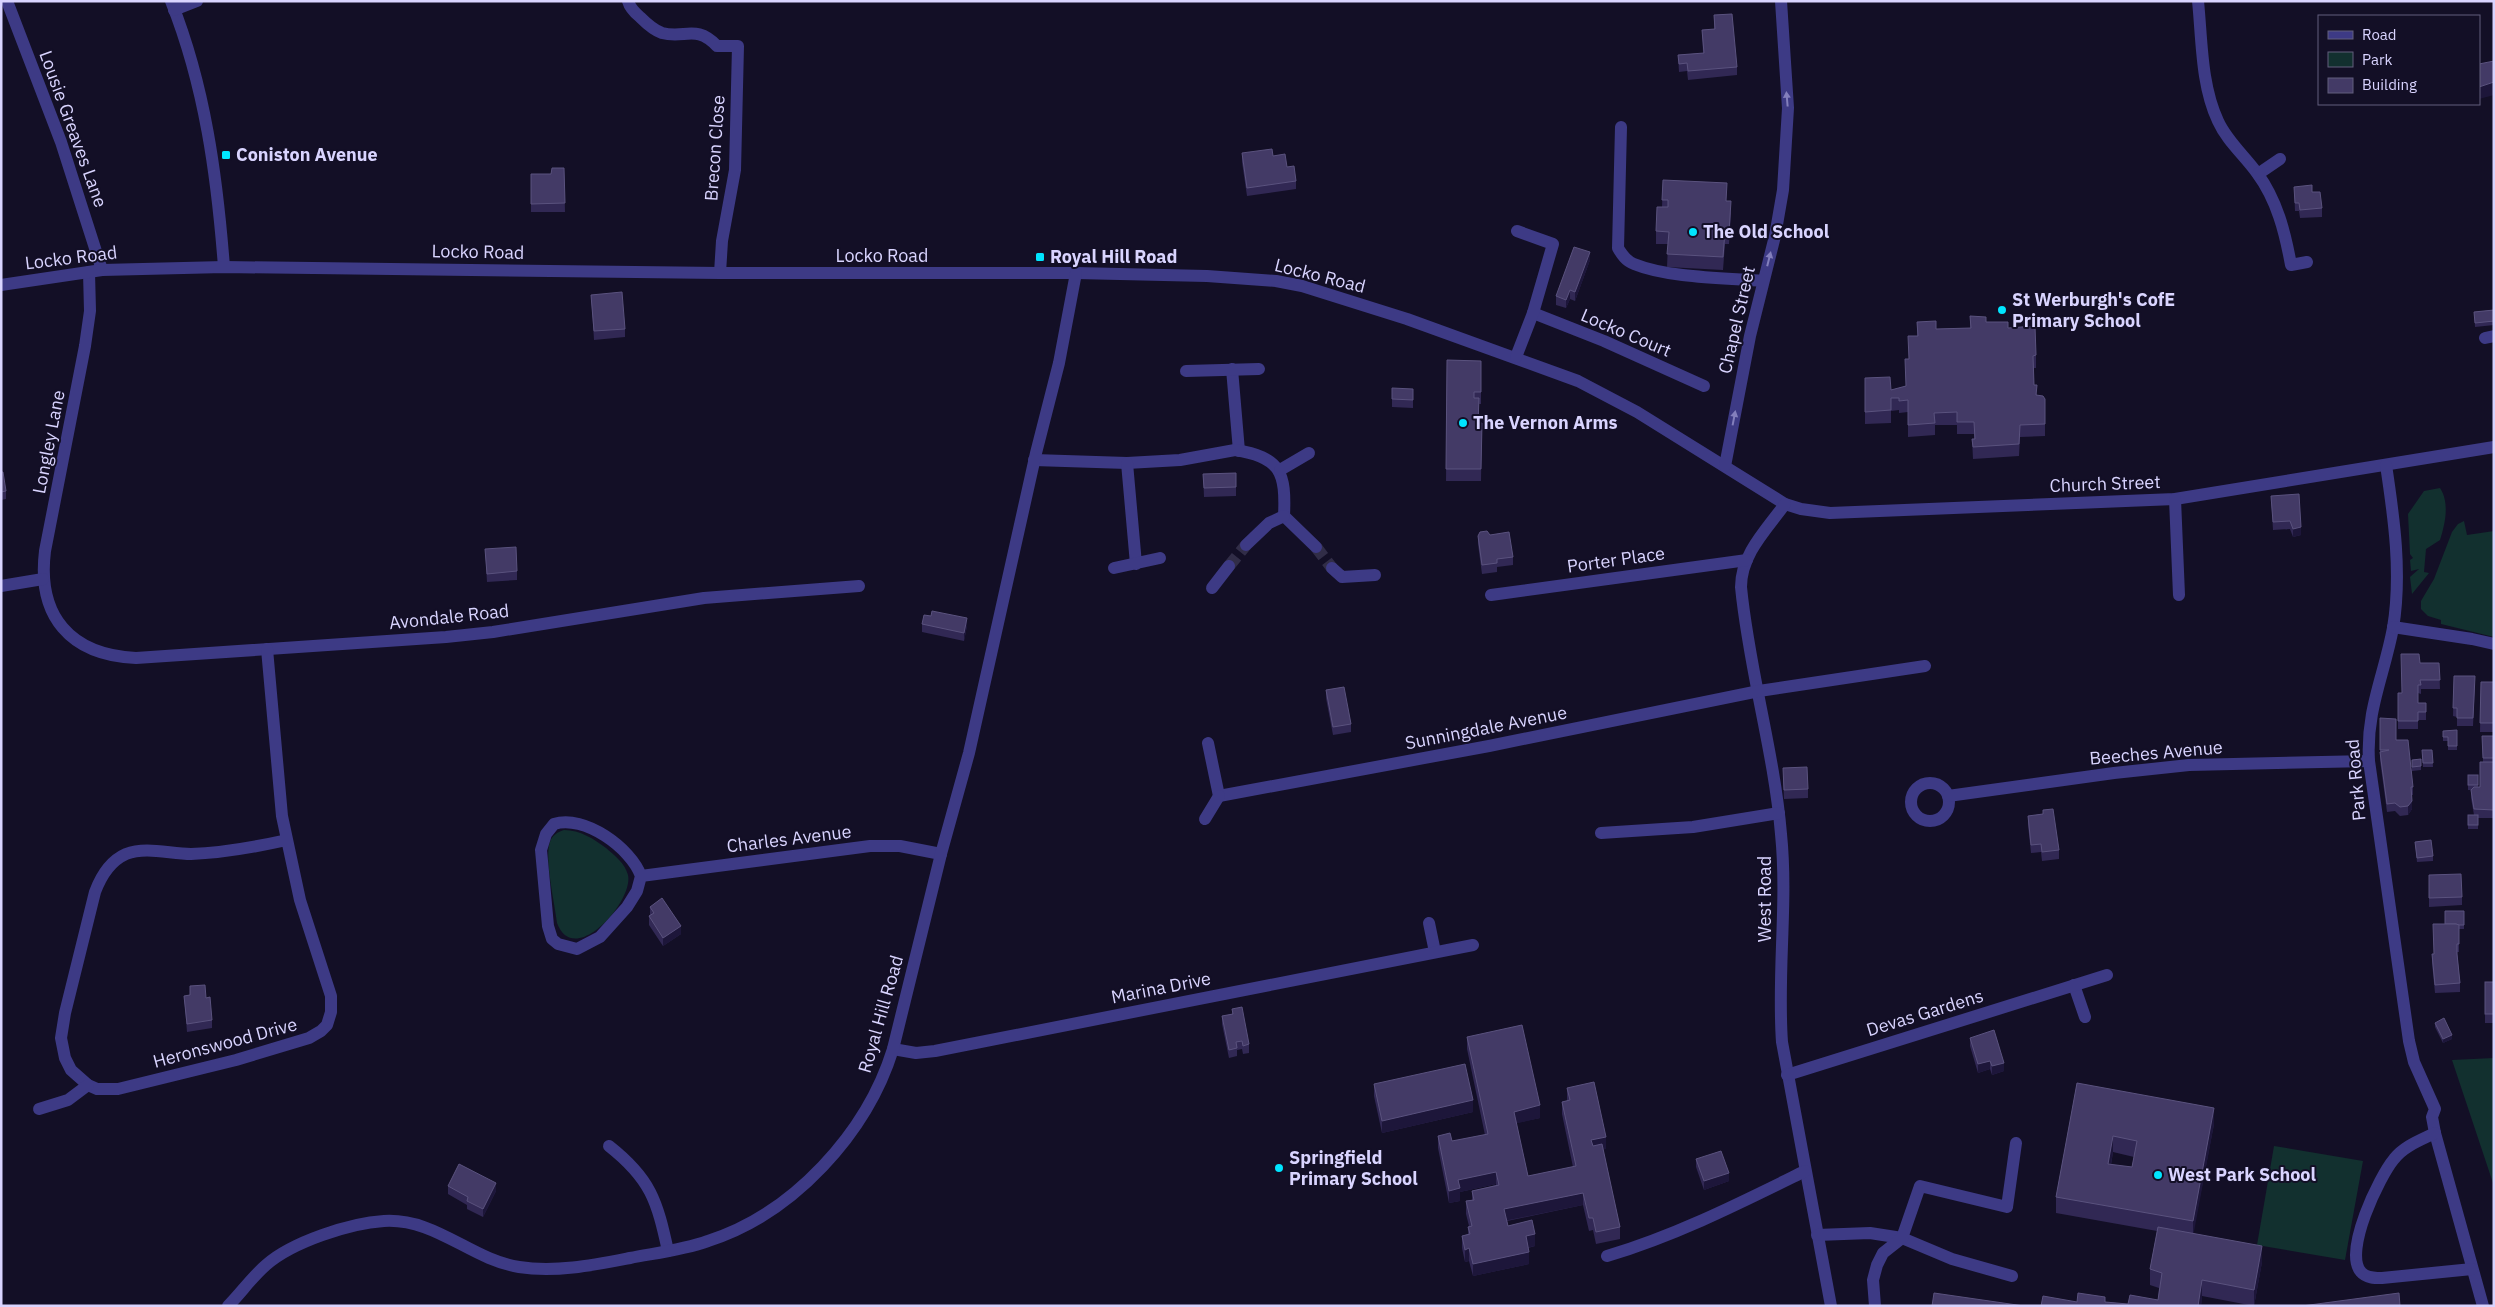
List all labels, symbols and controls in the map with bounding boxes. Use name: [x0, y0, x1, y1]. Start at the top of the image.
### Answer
legend: [2318, 15, 2480, 105]
text: Road: [2362, 25, 2397, 44]
street label: Lousie Greaves Lane: [34, 47, 113, 211]
text: Park: [2362, 50, 2392, 69]
text: Building: [2362, 75, 2417, 94]
one-way arrow: [1783, 90, 1791, 106]
street label: Brecon Close: [699, 94, 730, 202]
place label: Coniston Avenue: [236, 143, 378, 166]
marker: Coniston Avenue: [220, 149, 232, 161]
place label: The Old School: [1703, 220, 1830, 243]
marker: The Old School: [1687, 226, 1699, 238]
street label: Locko Road: [431, 239, 525, 264]
street label: Locko Road: [23, 240, 118, 275]
street label: Locko Road: [836, 244, 928, 267]
place label: Royal Hill Road: [1050, 245, 1178, 268]
marker: Royal Hill Road: [1034, 251, 1046, 263]
one-way arrow: [1765, 252, 1773, 267]
street label: Locko Road: [1272, 253, 1368, 298]
street label: Chapel Street: [1713, 264, 1760, 376]
place label: St Werburgh's CofE Primary School: [2012, 288, 2175, 332]
street label: Locko Court: [1578, 303, 1675, 362]
marker: St Werburgh's CofE Primary School: [1996, 304, 2008, 316]
street label: Longley Lane: [27, 388, 70, 496]
one-way arrow: [1731, 410, 1739, 426]
place label: The Vernon Arms: [1473, 411, 1618, 434]
marker: The Vernon Arms: [1457, 417, 1469, 429]
street label: Church Street: [2049, 470, 2161, 497]
street label: Porter Place: [1566, 541, 1666, 578]
street label: Avondale Road: [388, 599, 510, 634]
street label: Sunningdale Avenue: [1403, 701, 1569, 754]
street label: Beeches Avenue: [2088, 735, 2224, 770]
street label: Park Road: [2340, 738, 2371, 822]
street label: Charles Avenue: [725, 819, 853, 858]
street label: West Road: [1753, 856, 1776, 942]
street label: Royal Hill Road: [853, 952, 908, 1075]
street label: Marina Drive: [1109, 967, 1213, 1008]
street label: Devas Gardens: [1864, 984, 1986, 1041]
street label: Heronswood Drive: [150, 1012, 300, 1073]
place label: Springfield Primary School: [1289, 1146, 1418, 1190]
marker: Springfield Primary School: [1273, 1162, 1285, 1174]
place label: West Park School: [2168, 1163, 2317, 1186]
marker: West Park School: [2152, 1169, 2164, 1181]

